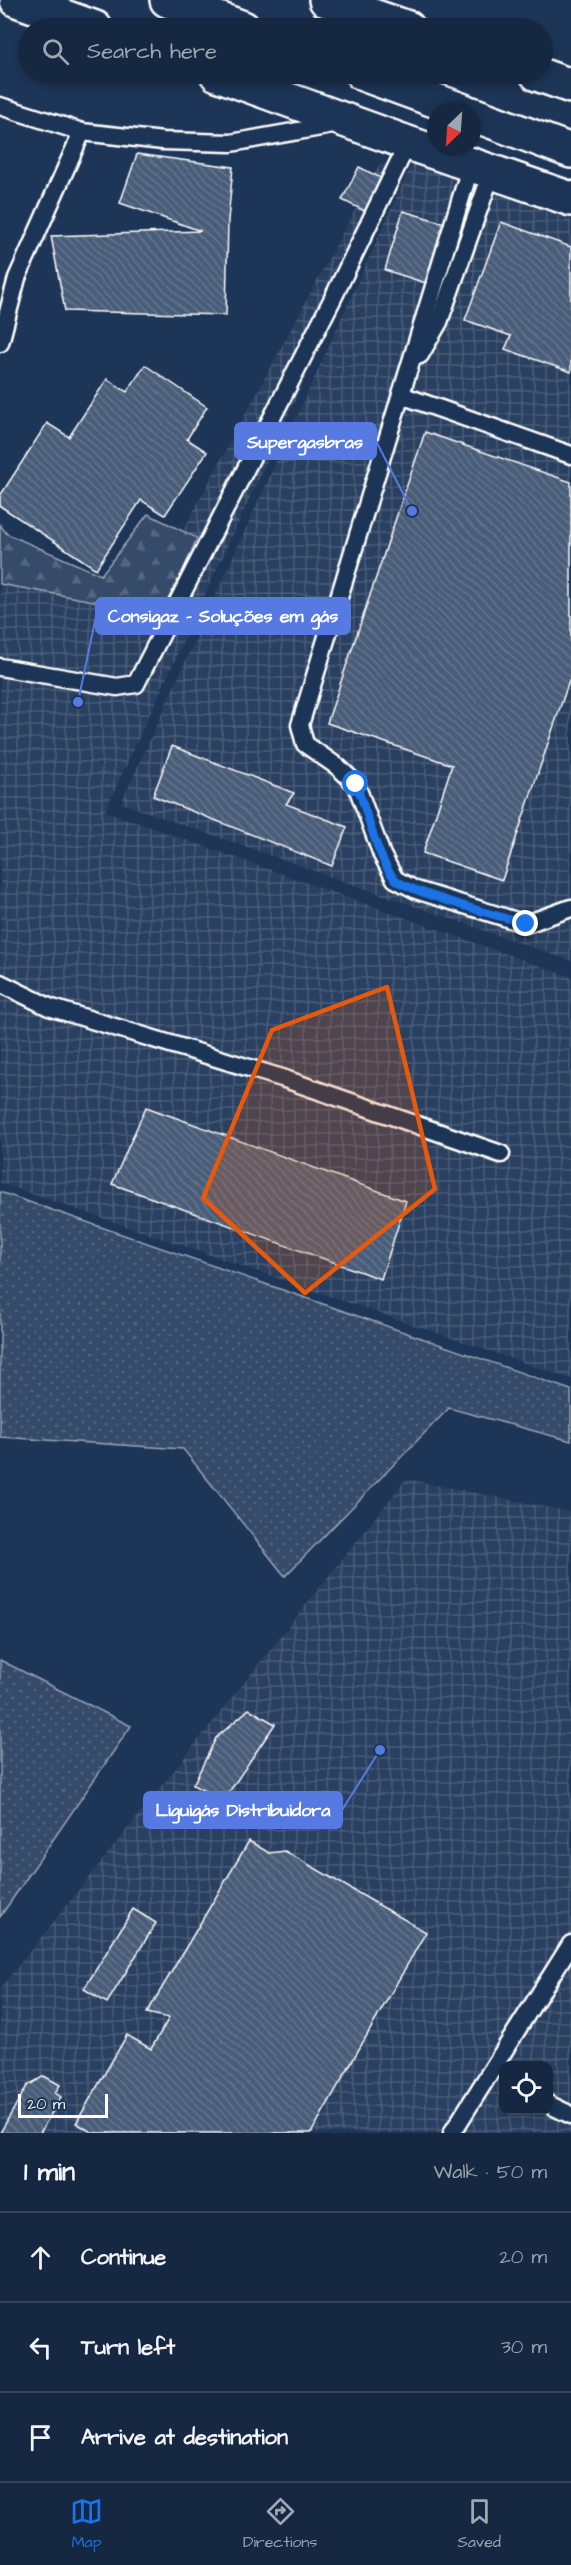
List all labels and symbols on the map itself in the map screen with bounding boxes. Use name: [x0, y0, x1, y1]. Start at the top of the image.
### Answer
north arrow: [427, 102, 481, 156]
callout: Supergasbras: [235, 423, 376, 459]
text: Supergasbras: [246, 430, 363, 456]
callout: Consigaz - Soluções em gás: [96, 598, 350, 634]
text: Consigaz - Soluções em gás: [108, 604, 338, 630]
route start: [342, 770, 368, 796]
route end: [512, 910, 538, 936]
callout: Liguigás Distribuidora: [144, 1792, 342, 1828]
text: Liguigás Distribuidora: [156, 1798, 331, 1824]
scale bar: [18, 2091, 108, 2118]

